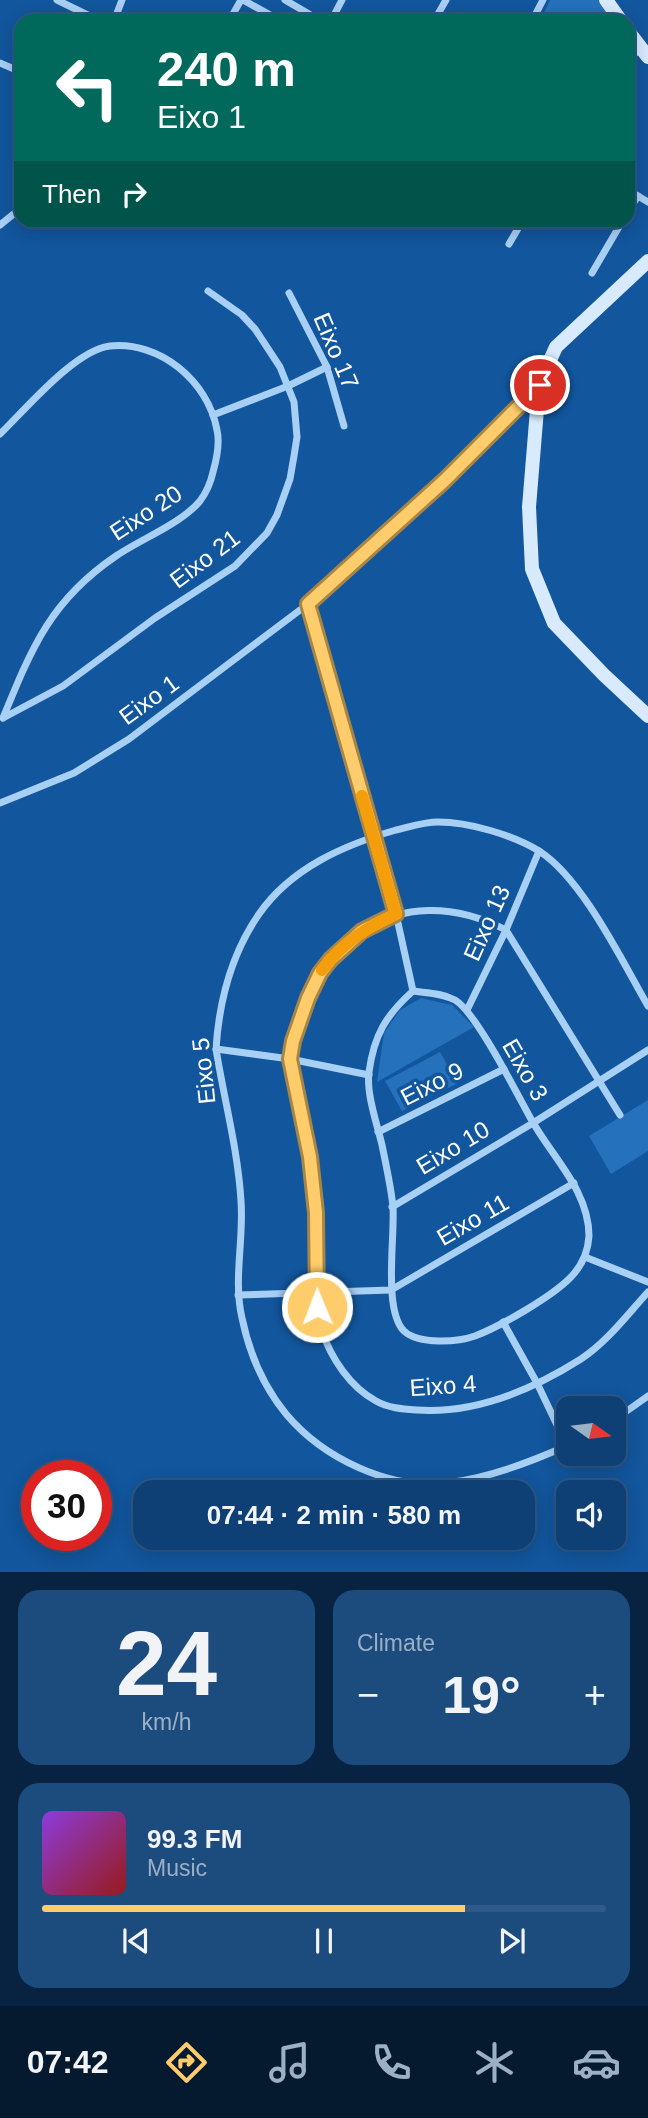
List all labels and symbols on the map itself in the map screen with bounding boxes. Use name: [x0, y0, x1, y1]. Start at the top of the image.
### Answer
street label: Eixo 17: [308, 309, 365, 393]
pin: [510, 355, 570, 415]
street label: Eixo 20: [105, 479, 187, 546]
street label: Eixo 21: [165, 524, 245, 593]
street label: Eixo 1: [114, 669, 184, 730]
street label: Eixo 13: [458, 881, 515, 965]
street label: Eixo 3: [497, 1034, 554, 1105]
street label: Eixo 5: [187, 1036, 220, 1106]
street label: Eixo 9: [396, 1056, 468, 1111]
street label: Eixo 10: [411, 1115, 494, 1180]
street label: Eixo 11: [432, 1188, 513, 1251]
position arrow: [280, 1270, 354, 1344]
street label: Eixo 4: [409, 1370, 477, 1401]
north arrow: [556, 1396, 626, 1466]
speed limit sign: 30: [21, 1460, 112, 1551]

